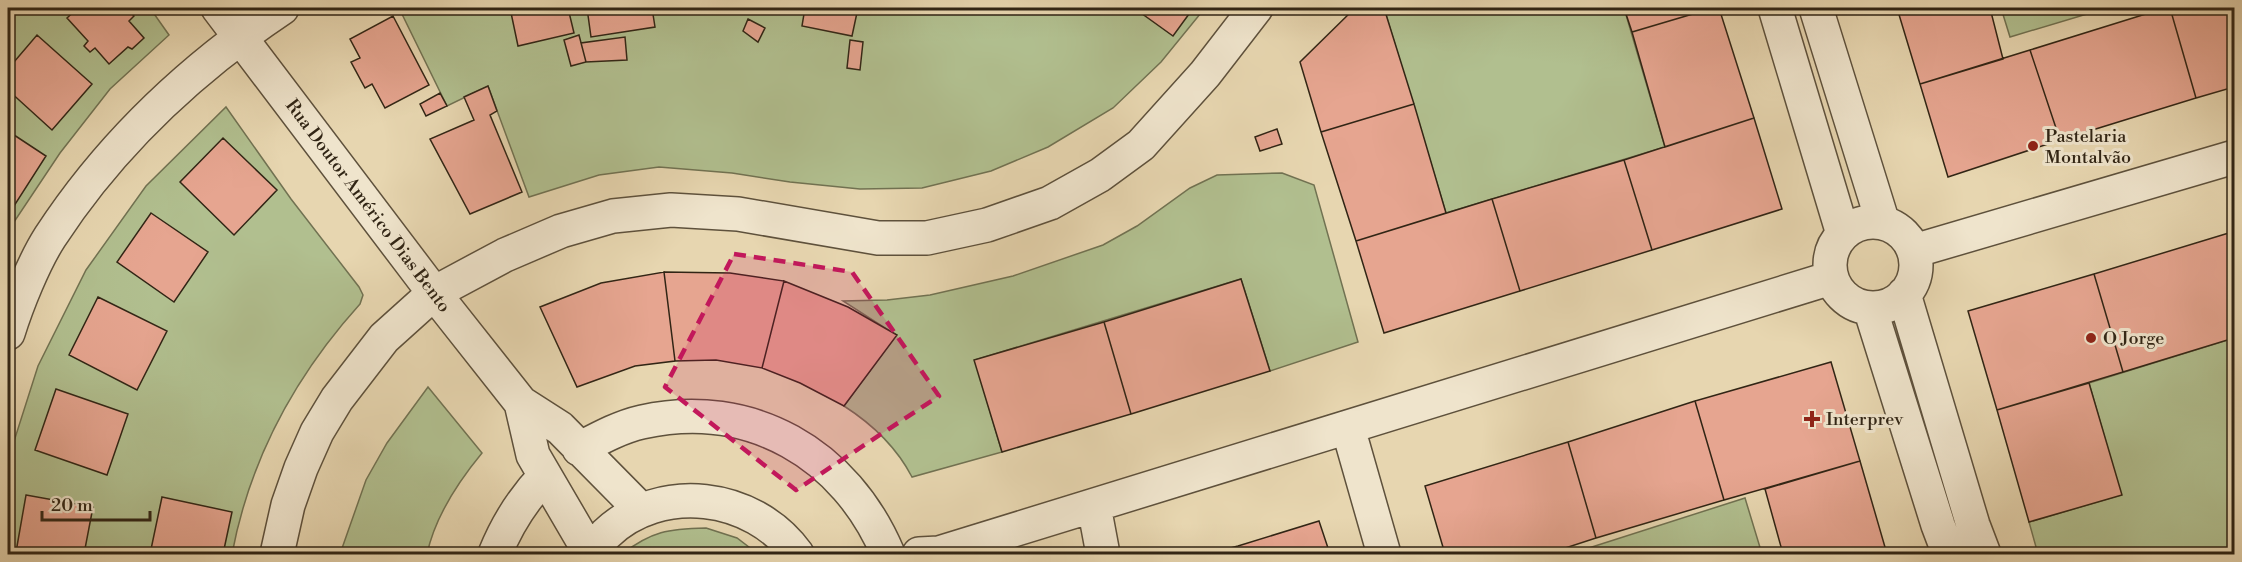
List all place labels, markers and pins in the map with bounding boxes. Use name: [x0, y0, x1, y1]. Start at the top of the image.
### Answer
place label: Pastelaria Montalvão: [2045, 125, 2131, 169]
marker: Pastelaria Montalvão: [2026, 139, 2040, 153]
place label: O Jorge: [2103, 327, 2164, 350]
marker: O Jorge: [2084, 331, 2098, 345]
place label: Interprev: [1826, 408, 1904, 431]
marker: Interprev: [1803, 410, 1821, 428]

